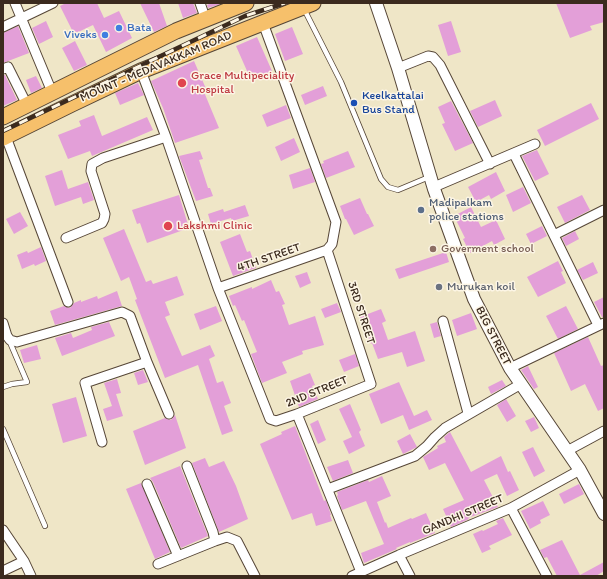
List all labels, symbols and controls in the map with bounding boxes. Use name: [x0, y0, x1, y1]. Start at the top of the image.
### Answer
place label: Bata: [127, 21, 151, 35]
marker: Bata: [114, 23, 124, 33]
place label: Viveks: [64, 28, 97, 42]
street label: MOUNT - MEDAVAKKAM ROAD: [78, 28, 234, 106]
marker: Viveks: [100, 30, 110, 40]
place label: Grace Multipeciality Hospital: [191, 69, 294, 97]
marker: Grace Multipeciality Hospital: [176, 77, 188, 89]
place label: Keelkattalai Bus Stand: [362, 89, 424, 117]
marker: Keelkattalai Bus Stand: [349, 98, 359, 108]
place label: Madipalkam police stations: [429, 196, 504, 224]
marker: Madipalkam police stations: [416, 205, 426, 215]
place label: Lakshmi Clinic: [177, 219, 252, 233]
marker: Lakshmi Clinic: [162, 220, 174, 232]
street label: 4TH STREET: [236, 240, 302, 276]
place label: Goverment school: [441, 242, 534, 256]
marker: Goverment school: [428, 244, 438, 254]
street label: 3RD STREET: [344, 280, 378, 346]
place label: Murukan koil: [447, 280, 515, 294]
marker: Murukan koil: [434, 282, 444, 292]
street label: BIG STREET: [472, 304, 514, 368]
street label: 2ND STREET: [284, 373, 350, 411]
street label: GANDHI STREET: [420, 491, 506, 539]

